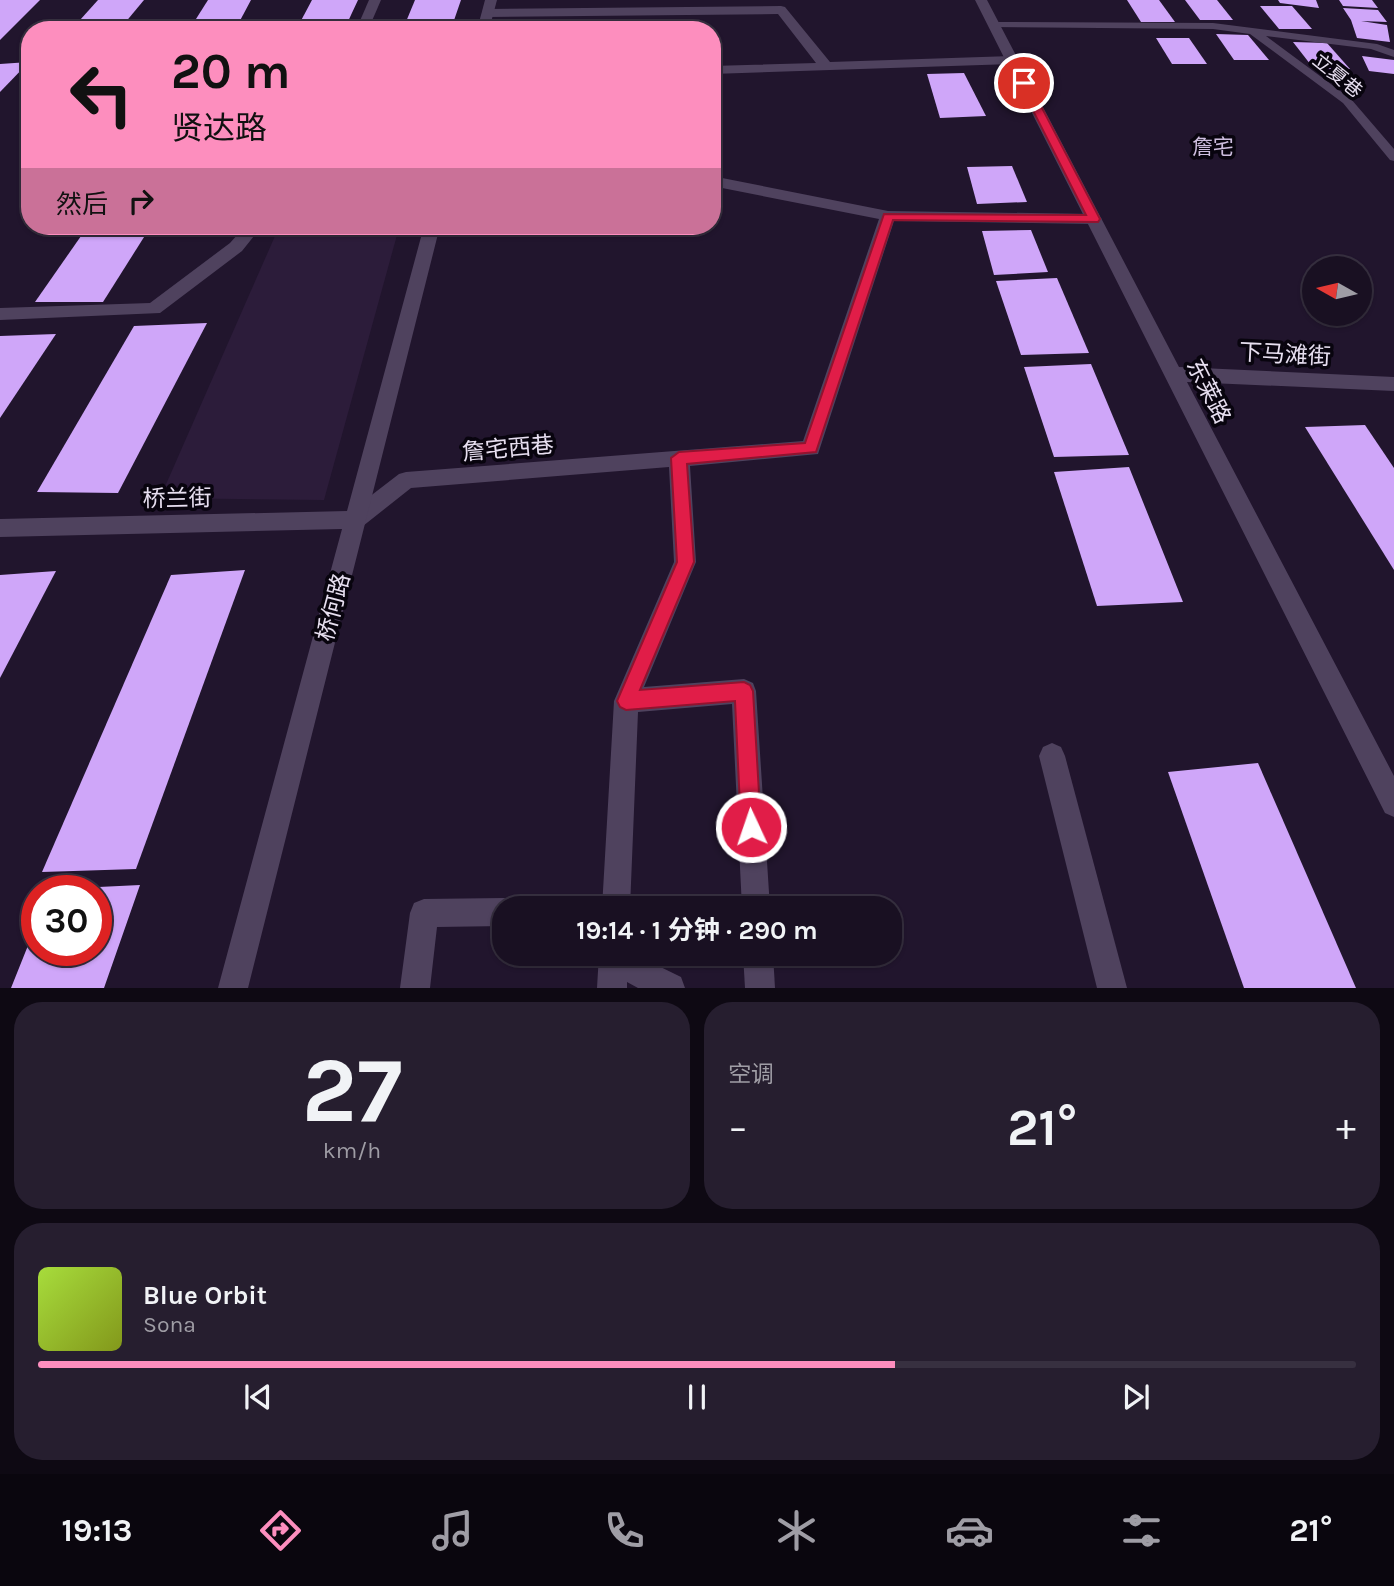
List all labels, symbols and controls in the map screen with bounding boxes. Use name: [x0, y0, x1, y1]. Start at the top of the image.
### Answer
text: 20 m: [171, 43, 291, 100]
icon: left: [56, 49, 147, 140]
street label: 立夏巷: [1308, 49, 1366, 102]
pin: [994, 53, 1054, 113]
icon: arrive: [1005, 64, 1043, 102]
text: 贤达路: [171, 110, 267, 147]
district label: 詹宅: [1192, 135, 1234, 159]
icon: right: [122, 182, 160, 220]
text: 然后: [56, 189, 108, 220]
north arrow: [1302, 256, 1372, 326]
map controls: [1302, 256, 1372, 326]
street label: 下马滩街: [1238, 339, 1332, 370]
street label: 东莱路: [1181, 354, 1236, 428]
street label: 詹宅西巷: [461, 431, 555, 466]
street label: 桥兰街: [142, 484, 212, 513]
street label: 桥何路: [312, 570, 355, 644]
position arrow: [714, 790, 788, 864]
speed limit sign: 30: [21, 875, 112, 966]
text: 19:14 · 1 分钟 · 290 m: [576, 915, 818, 946]
text: 27: [302, 1038, 402, 1144]
text: 空调: [728, 1061, 774, 1088]
text: 21°: [1007, 1097, 1077, 1158]
text: −: [728, 1105, 748, 1150]
text: +: [1336, 1105, 1356, 1150]
text: km/h: [323, 1137, 381, 1164]
text: Blue Orbit: [143, 1280, 267, 1311]
text: Sona: [143, 1311, 196, 1338]
icon: previous: [239, 1378, 277, 1416]
icon: pause: [678, 1378, 716, 1416]
icon: next: [1117, 1378, 1155, 1416]
icon: directions: [256, 1506, 305, 1555]
icon: music: [428, 1506, 477, 1555]
icon: phone: [600, 1506, 649, 1555]
icon: climate: [772, 1506, 821, 1555]
icon: car: [945, 1506, 994, 1555]
icon: filters: [1117, 1506, 1166, 1555]
text: 19:13: [62, 1512, 132, 1549]
text: 21°: [1289, 1512, 1332, 1549]

